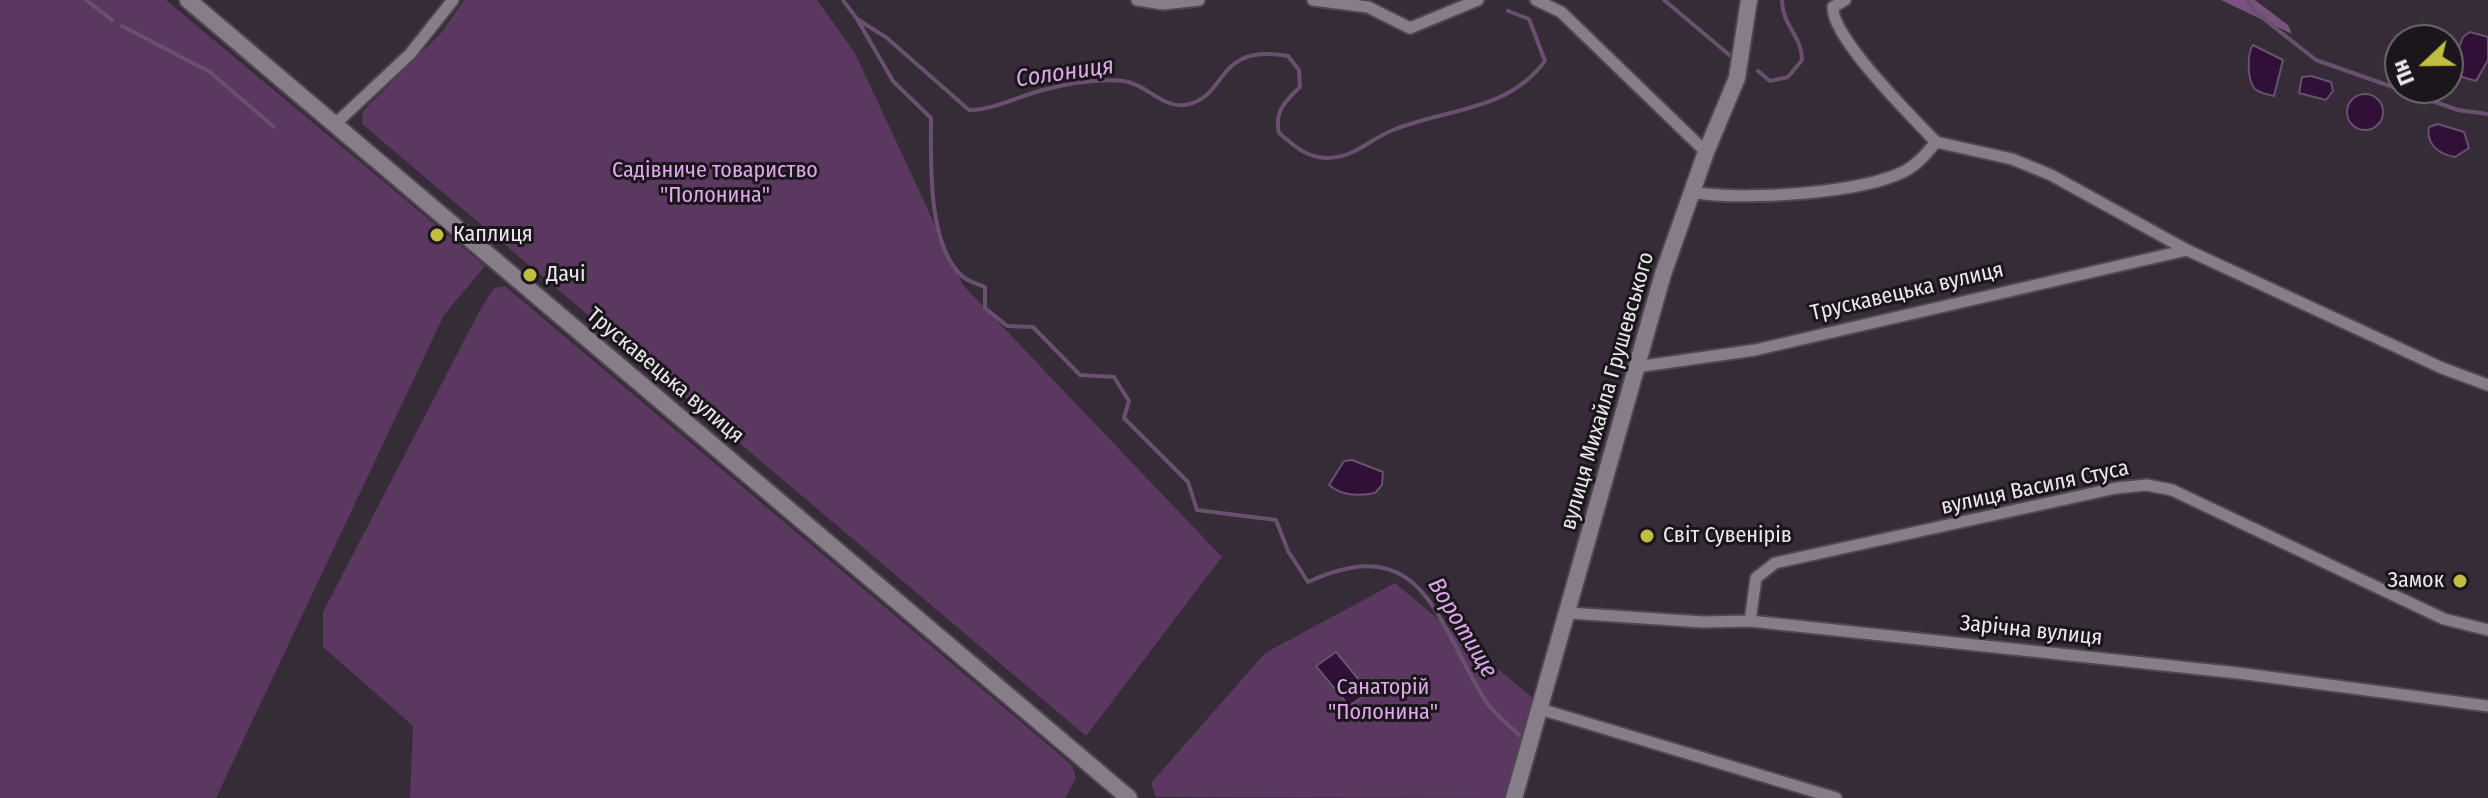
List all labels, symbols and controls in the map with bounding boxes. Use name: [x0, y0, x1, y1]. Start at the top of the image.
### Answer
north arrow: [2384, 24, 2464, 104]
water label: Солониця: [1014, 52, 1116, 94]
text: Пн: [2386, 56, 2420, 89]
park label: Садівниче товариство "Полонина": [612, 158, 818, 210]
place label: Каплиця: [453, 222, 533, 248]
marker: Каплиця: [428, 226, 446, 244]
street label: вулиця Михайла Грушевського: [1556, 249, 1660, 533]
street label: Трускавецька вулиця: [1808, 257, 2006, 327]
place label: Дачі: [546, 262, 585, 288]
marker: Дачі: [521, 266, 539, 284]
street label: Трускавецька вулиця: [581, 302, 749, 450]
street label: вулиця Василя Стуса: [1939, 455, 2131, 521]
place label: Світ Сувенірів: [1663, 523, 1792, 549]
marker: Світ Сувенірів: [1638, 527, 1656, 545]
place label: Замок: [2388, 568, 2444, 594]
marker: Замок: [2451, 572, 2469, 590]
water label: Воротище: [1421, 573, 1503, 683]
street label: Зарічна вулиця: [1959, 610, 2103, 652]
park label: Санаторій "Полонина": [1328, 675, 1438, 726]

